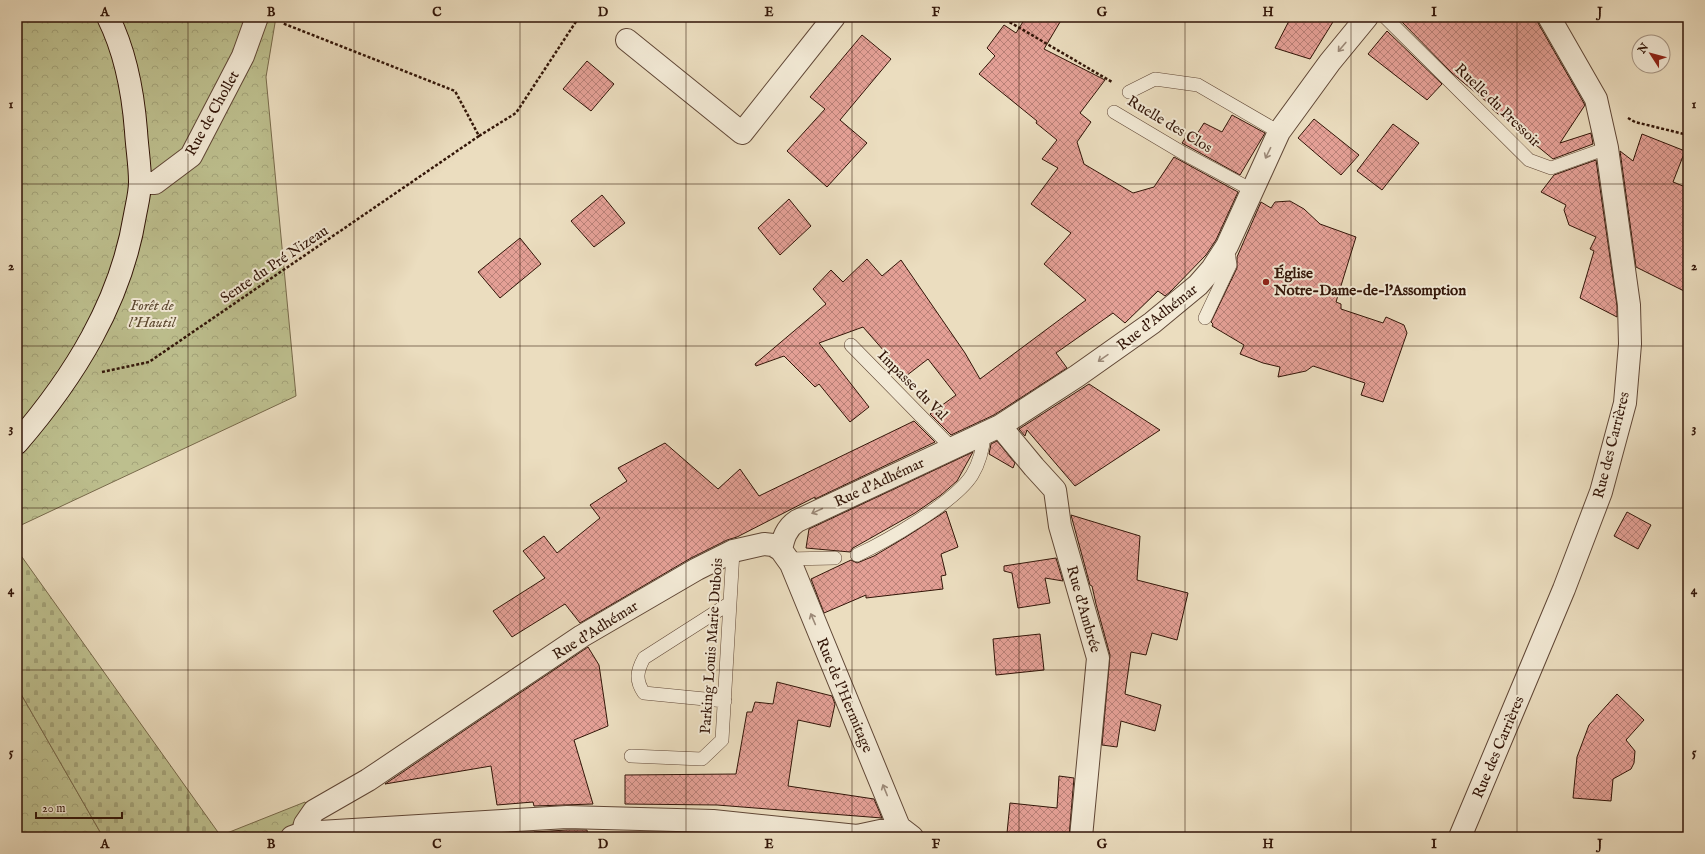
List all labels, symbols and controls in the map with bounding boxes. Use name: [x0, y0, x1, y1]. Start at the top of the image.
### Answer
text: A: [100, 4, 111, 21]
text: B: [267, 4, 276, 21]
text: C: [432, 4, 442, 21]
text: D: [598, 4, 609, 21]
text: E: [764, 4, 774, 21]
text: F: [932, 4, 941, 21]
text: G: [1097, 4, 1108, 21]
text: H: [1262, 4, 1274, 21]
text: I: [1431, 4, 1437, 21]
text: J: [1595, 4, 1603, 21]
north arrow: [1631, 34, 1671, 74]
text: N: [1635, 40, 1652, 57]
one-way arrow: [1338, 42, 1347, 52]
street label: Ruelle du Pressoir: [1451, 59, 1545, 152]
street label: Rue de Chollet: [181, 67, 244, 159]
street label: Ruelle des Clos: [1124, 92, 1216, 157]
text: 1: [9, 96, 14, 113]
text: 1: [1692, 96, 1697, 113]
one-way arrow: [1264, 147, 1271, 159]
street label: Sente du Pré Nizeau: [217, 221, 332, 308]
text: 2: [8, 258, 14, 275]
text: 2: [1691, 258, 1697, 275]
place label: Église Notre-Dame-de-l'Assomption: [1273, 264, 1466, 300]
marker: Église Notre-Dame-de-l'Assomption: [1261, 277, 1271, 287]
street label: Rue d'Adhémar: [1113, 280, 1202, 355]
park label: Forêt de l'Hautil: [129, 296, 177, 332]
street label: Impasse du Val: [873, 346, 952, 425]
one-way arrow: [1098, 354, 1109, 362]
street label: Rue des Carrières: [1589, 390, 1634, 501]
text: 3: [9, 420, 14, 437]
text: 3: [1692, 420, 1697, 437]
street label: Rue d'Adhémar: [831, 453, 928, 512]
one-way arrow: [811, 508, 823, 515]
street label: Parking Louis Marie Dubois: [696, 557, 727, 735]
street label: Rue d'Ambrée: [1062, 563, 1105, 655]
text: 4: [8, 582, 15, 599]
text: 4: [1691, 582, 1698, 599]
street label: Rue d'Adhémar: [549, 596, 642, 664]
one-way arrow: [809, 613, 817, 625]
street label: Rue de l'Hermitage: [812, 635, 877, 756]
street label: Rue des Carrières: [1468, 693, 1529, 801]
text: 5: [9, 744, 14, 761]
text: 5: [1692, 744, 1697, 761]
one-way arrow: [881, 785, 888, 797]
scale bar: [36, 794, 122, 820]
text: 20 m: [42, 801, 65, 816]
text: A: [100, 836, 111, 853]
text: B: [267, 836, 276, 853]
text: C: [432, 836, 442, 853]
text: D: [598, 836, 609, 853]
text: E: [764, 836, 774, 853]
text: F: [932, 836, 941, 853]
text: G: [1097, 836, 1108, 853]
text: H: [1262, 836, 1274, 853]
text: I: [1431, 836, 1437, 853]
text: J: [1595, 836, 1603, 853]

